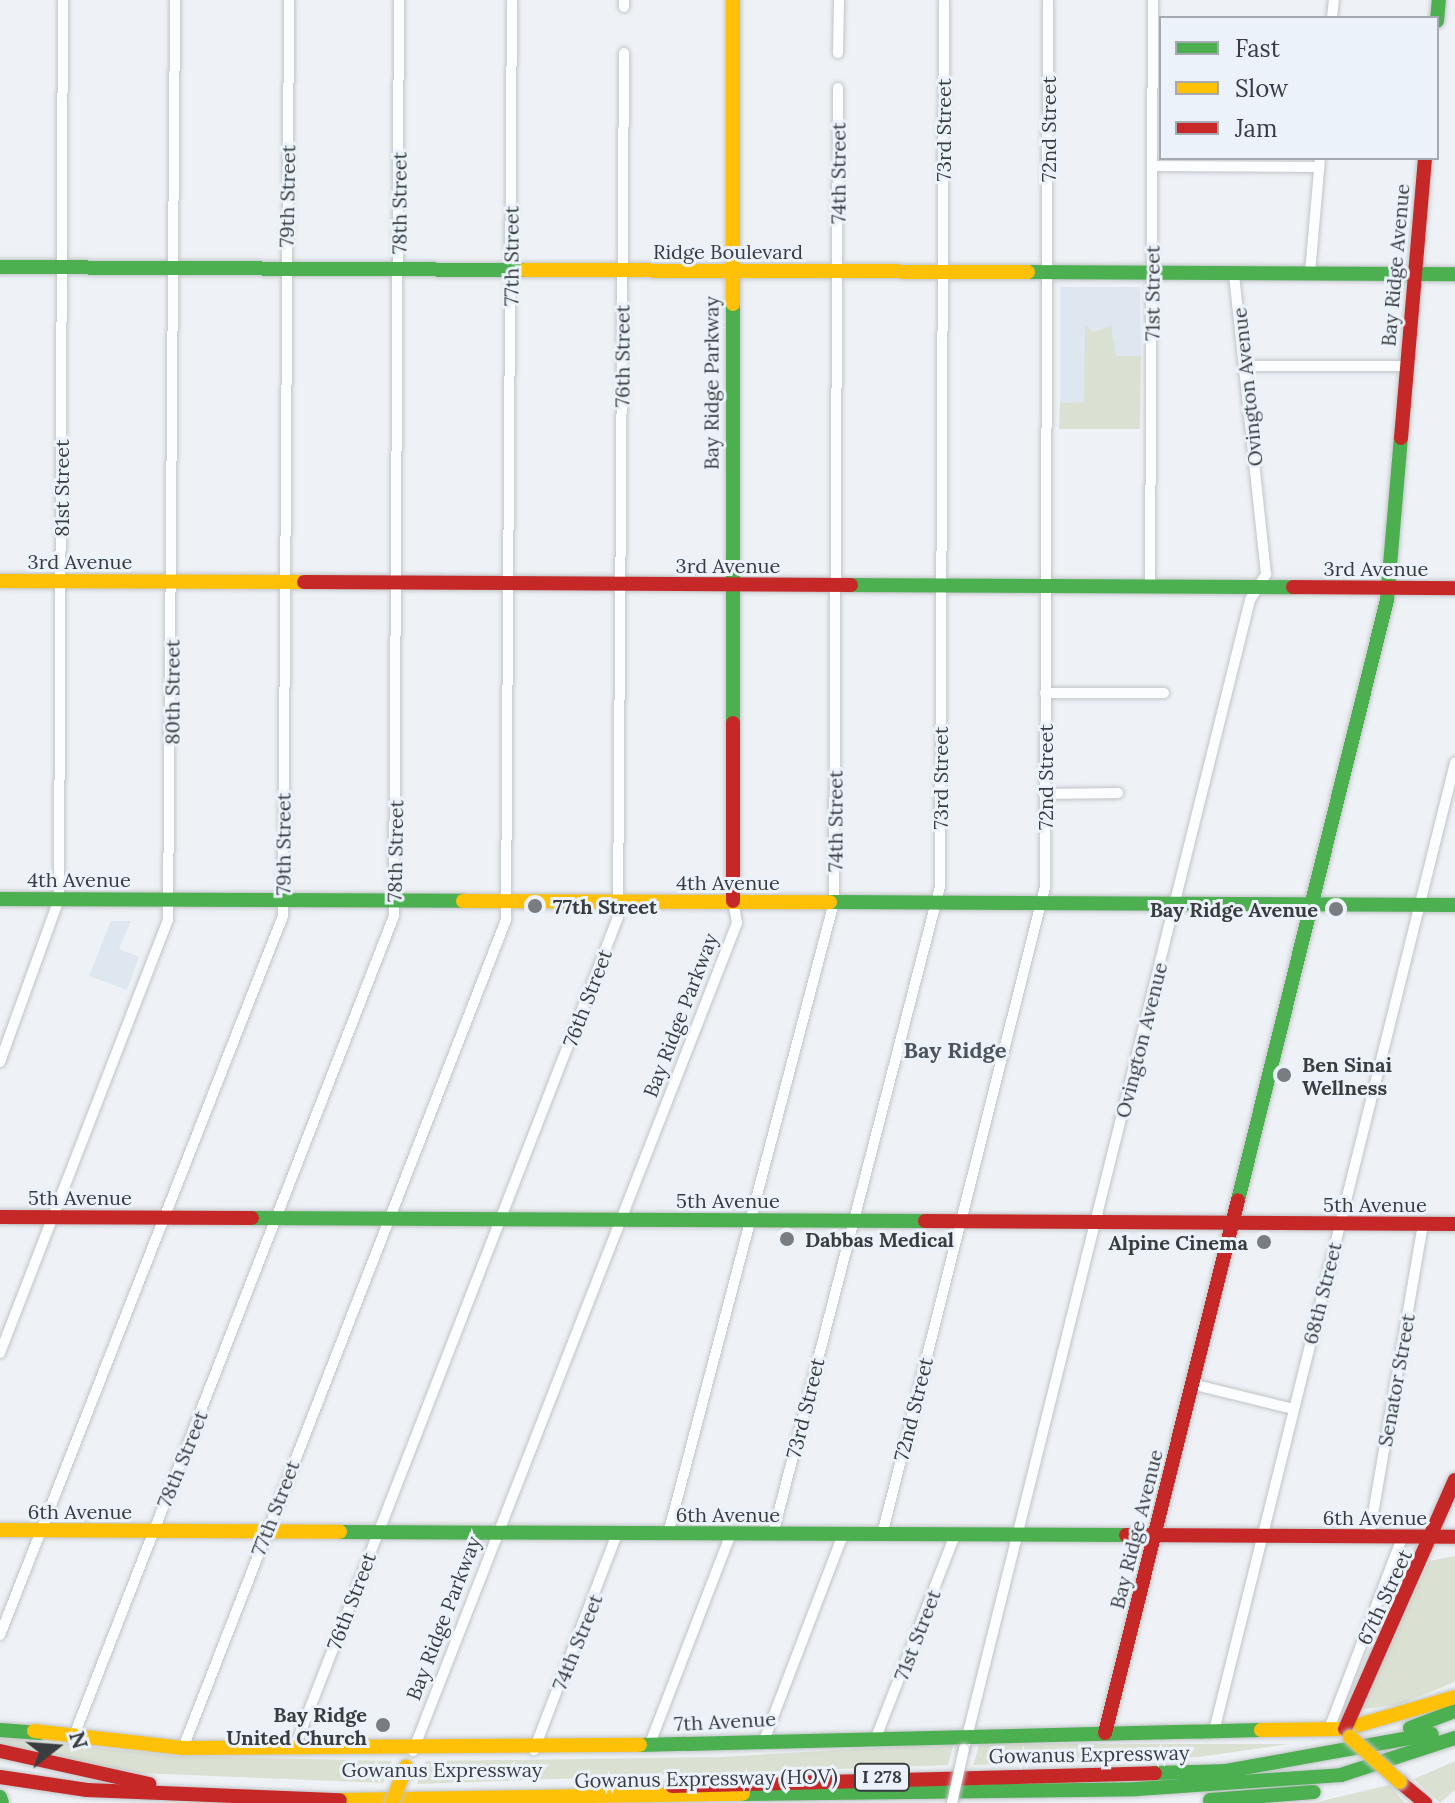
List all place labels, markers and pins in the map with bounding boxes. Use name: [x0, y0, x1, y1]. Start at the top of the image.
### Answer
place label: 77th Street: [553, 894, 657, 918]
marker: 77th Street: [524, 895, 546, 917]
place label: Bay Ridge Avenue: [1150, 897, 1318, 921]
marker: Bay Ridge Avenue: [1325, 898, 1347, 920]
place label: Ben Sinai Wellness: [1302, 1052, 1392, 1099]
marker: Ben Sinai Wellness: [1273, 1064, 1295, 1086]
place label: Dabbas Medical: [805, 1227, 954, 1251]
marker: Dabbas Medical: [776, 1228, 798, 1250]
place label: Alpine Cinema: [1108, 1230, 1248, 1254]
marker: Alpine Cinema: [1255, 1233, 1273, 1251]
place label: Bay Ridge United Church: [226, 1702, 367, 1749]
marker: Bay Ridge United Church: [374, 1716, 392, 1734]

